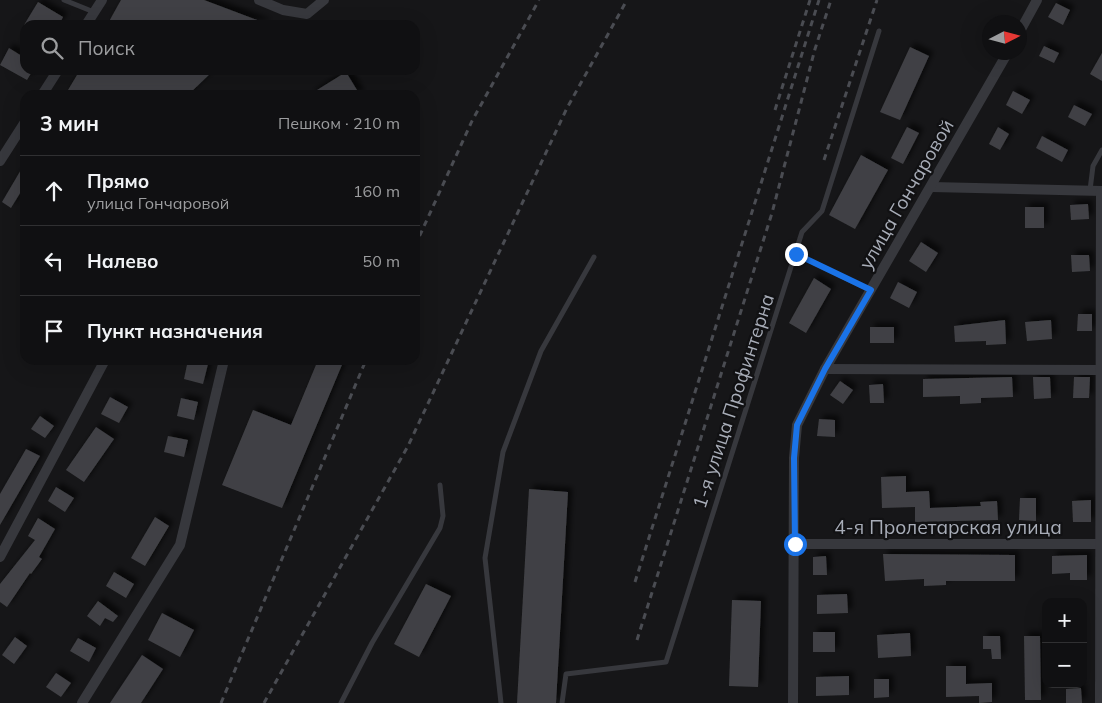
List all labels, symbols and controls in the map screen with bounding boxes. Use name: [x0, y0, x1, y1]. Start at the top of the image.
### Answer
north arrow: [982, 15, 1027, 60]
search box: [20, 20, 420, 75]
icon: search: [38, 34, 66, 62]
text: Поиск: [78, 36, 135, 60]
text: 3 мин: [40, 110, 99, 136]
text: Пешком · 210 m: [278, 113, 400, 133]
street label: улица Гончаровой: [853, 115, 959, 273]
text: Прямо: [87, 169, 149, 193]
icon: ahead: [40, 177, 68, 205]
text: 160 m: [353, 181, 400, 201]
text: улица Гончаровой: [87, 193, 229, 213]
route end: [785, 243, 808, 266]
icon: left: [40, 247, 68, 275]
text: Налево: [87, 249, 159, 273]
text: 50 m: [363, 251, 400, 271]
street label: 1-я улица Профинтерна: [687, 291, 779, 511]
icon: arrive: [40, 317, 68, 345]
text: Пункт назначения: [87, 319, 263, 343]
street label: 4-я Пролетарская улица: [834, 515, 1062, 539]
route start: [784, 533, 807, 556]
map controls: [1042, 598, 1087, 688]
button: +: [1042, 598, 1087, 643]
button: −: [1042, 643, 1087, 688]

